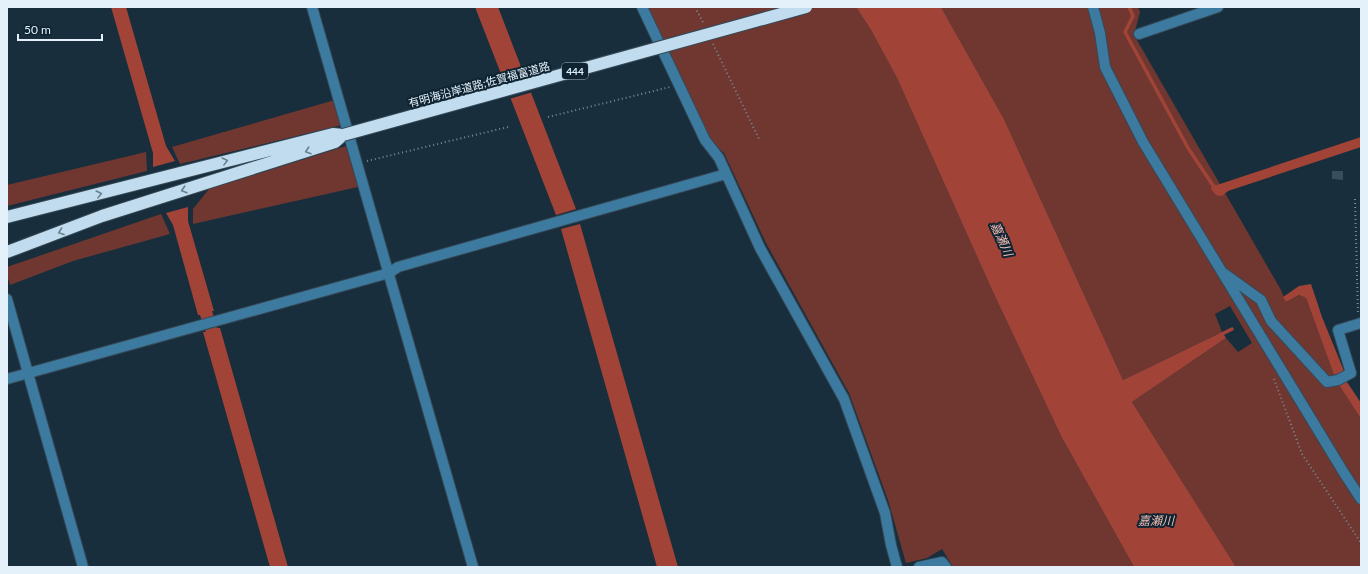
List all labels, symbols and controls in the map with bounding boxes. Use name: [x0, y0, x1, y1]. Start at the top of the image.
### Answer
scale bar: [18, 16, 102, 42]
text: 50 m: [24, 22, 51, 37]
street label: 有明海沿岸道路;佐賀福富道路: [407, 59, 551, 109]
road number: 444: [562, 63, 588, 79]
one-way arrow: [304, 146, 311, 154]
one-way arrow: [222, 158, 228, 166]
one-way arrow: [181, 185, 188, 194]
one-way arrow: [95, 190, 102, 199]
water label: 嘉瀬川: [988, 219, 1017, 260]
one-way arrow: [57, 227, 64, 235]
water label: 嘉瀬川: [1138, 513, 1176, 528]

